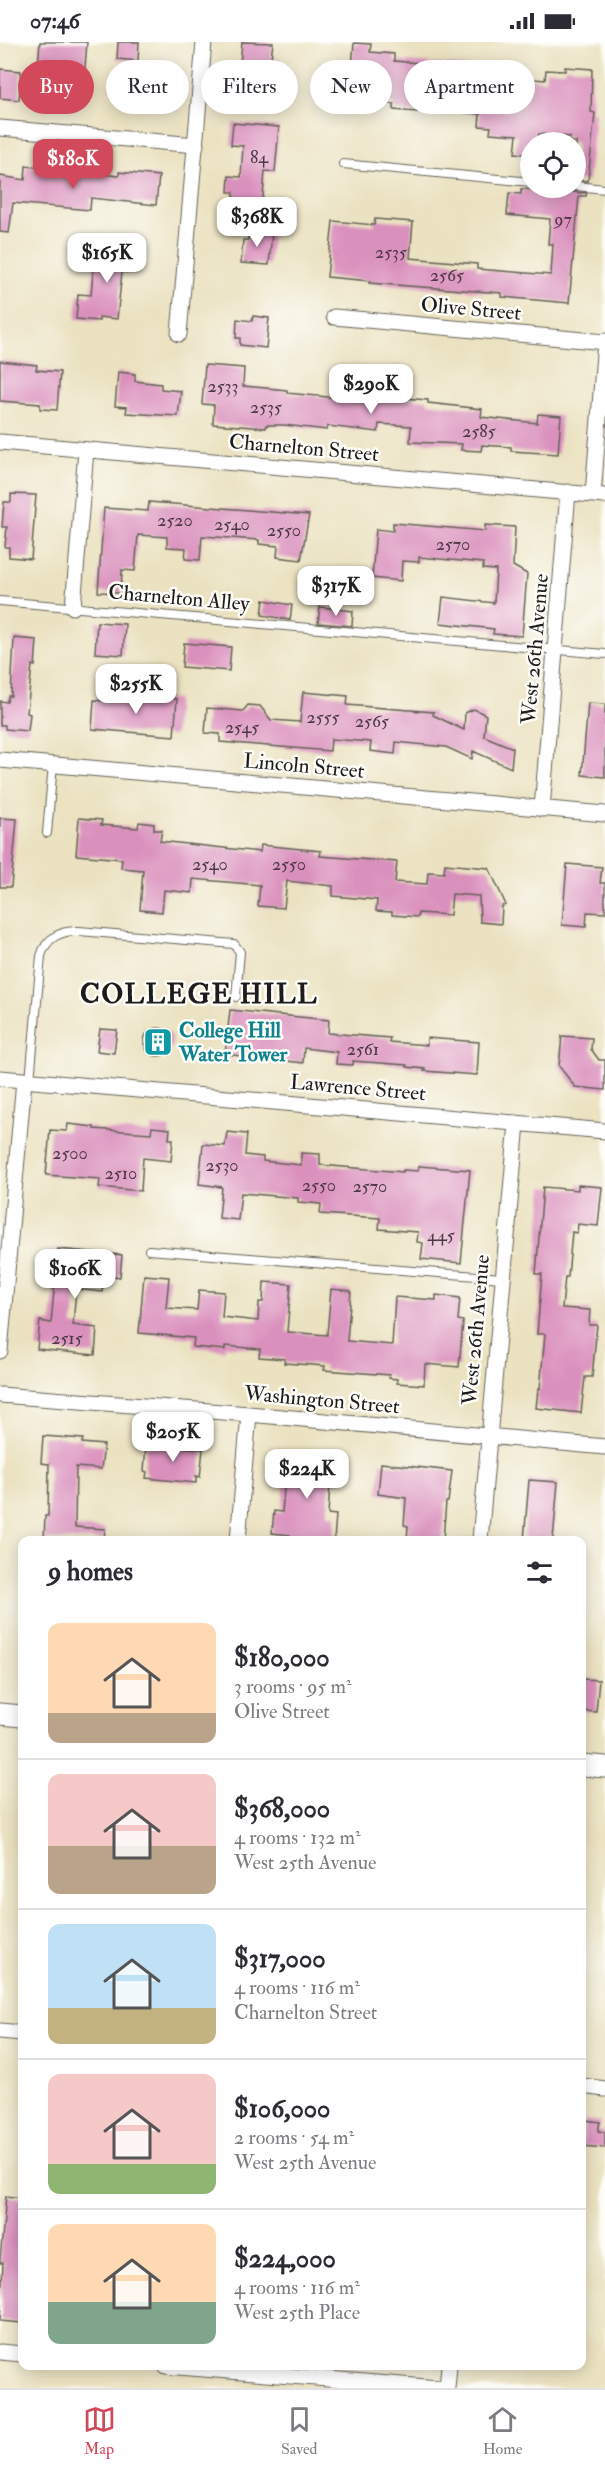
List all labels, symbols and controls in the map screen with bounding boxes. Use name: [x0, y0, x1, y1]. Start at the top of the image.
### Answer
text: 07:46: [30, 7, 80, 35]
chip: Buy: [18, 60, 94, 114]
chip: Rent: [106, 60, 189, 114]
chip: Filters: [201, 60, 298, 114]
chip: New: [310, 60, 392, 114]
chip: Apartment: [404, 60, 535, 114]
map controls: [520, 132, 586, 198]
button: locate: [520, 132, 586, 198]
pin: $180K: [31, 139, 115, 190]
text: $180K: [47, 146, 99, 171]
house number: 84: [250, 146, 269, 169]
pin: $368K: [215, 197, 299, 248]
text: $368K: [231, 204, 283, 229]
house number: 97: [552, 208, 572, 231]
pin: $165K: [65, 233, 149, 284]
text: $165K: [81, 240, 133, 265]
house number: 2535: [375, 241, 407, 264]
house number: 2565: [430, 264, 464, 287]
street label: Olive Street: [420, 291, 522, 327]
pin: $290K: [329, 364, 413, 415]
text: $290K: [343, 371, 399, 396]
house number: 2533: [208, 375, 238, 398]
house number: 2535: [250, 396, 282, 419]
house number: 2585: [462, 420, 496, 443]
street label: Charnelton Street: [228, 428, 380, 468]
house number: 2520: [157, 509, 193, 532]
house number: 2540: [214, 513, 250, 536]
house number: 2550: [267, 519, 301, 542]
house number: 2570: [436, 533, 470, 556]
pin: $317K: [294, 566, 378, 617]
street label: West 26th Avenue: [515, 572, 555, 726]
text: $317K: [311, 573, 361, 598]
street label: Charnelton Alley: [107, 578, 252, 618]
pin: $255K: [94, 664, 178, 715]
text: $255K: [110, 671, 162, 696]
house number: 2555: [307, 706, 339, 729]
house number: 2565: [355, 710, 389, 733]
house number: 2545: [225, 716, 259, 739]
street label: Lincoln Street: [242, 747, 366, 785]
house number: 2540: [192, 853, 228, 876]
house number: 2550: [272, 853, 306, 876]
district label: COLLEGE HILL: [80, 978, 318, 1011]
place label: College Hill Water Tower: [178, 1017, 288, 1068]
building icon: College Hill Water Tower: [142, 1026, 174, 1058]
house number: 2561: [347, 1038, 379, 1061]
street label: Lawrence Street: [289, 1069, 427, 1107]
house number: 2500: [52, 1142, 88, 1165]
house number: 2530: [205, 1154, 239, 1177]
house number: 2510: [105, 1162, 137, 1185]
house number: 2550: [302, 1174, 336, 1197]
house number: 2570: [353, 1175, 387, 1198]
house number: 445: [427, 1224, 455, 1247]
pin: $106K: [33, 1249, 117, 1300]
street label: West 26th Avenue: [456, 1253, 496, 1407]
text: $106K: [49, 1256, 101, 1281]
house number: 2515: [51, 1327, 83, 1350]
street label: Washington Street: [242, 1380, 401, 1420]
pin: $205K: [131, 1412, 215, 1463]
text: $205K: [146, 1419, 200, 1444]
pin: $224K: [265, 1449, 349, 1500]
text: $224K: [279, 1456, 335, 1481]
text: 9 homes: [48, 1556, 133, 1588]
icon: filters: [523, 1556, 556, 1589]
text: $180,000: [234, 1642, 330, 1674]
icon: home: [96, 1647, 168, 1719]
text: 3 rooms · 95 m²: [234, 1674, 352, 1699]
text: Olive Street: [234, 1699, 330, 1724]
text: $368,000: [234, 1793, 330, 1825]
icon: home: [96, 1798, 168, 1870]
text: 4 rooms · 132 m²: [234, 1825, 361, 1850]
text: West 25th Avenue: [234, 1850, 376, 1875]
text: $317,000: [234, 1943, 326, 1975]
icon: home: [96, 1948, 168, 2020]
text: 4 rooms · 116 m²: [234, 1975, 360, 2000]
text: Charnelton Street: [234, 2000, 377, 2025]
text: $106,000: [234, 2093, 330, 2125]
icon: home: [96, 2098, 168, 2170]
text: 2 rooms · 54 m²: [234, 2125, 354, 2150]
text: West 25th Avenue: [234, 2150, 376, 2175]
text: $224,000: [234, 2243, 336, 2275]
icon: home: [96, 2248, 168, 2320]
text: 4 rooms · 116 m²: [234, 2275, 360, 2300]
text: West 25th Place: [234, 2300, 360, 2325]
tab: Map: [83, 2403, 116, 2459]
tab: Saved: [281, 2403, 317, 2459]
tab: Home: [483, 2403, 522, 2459]

